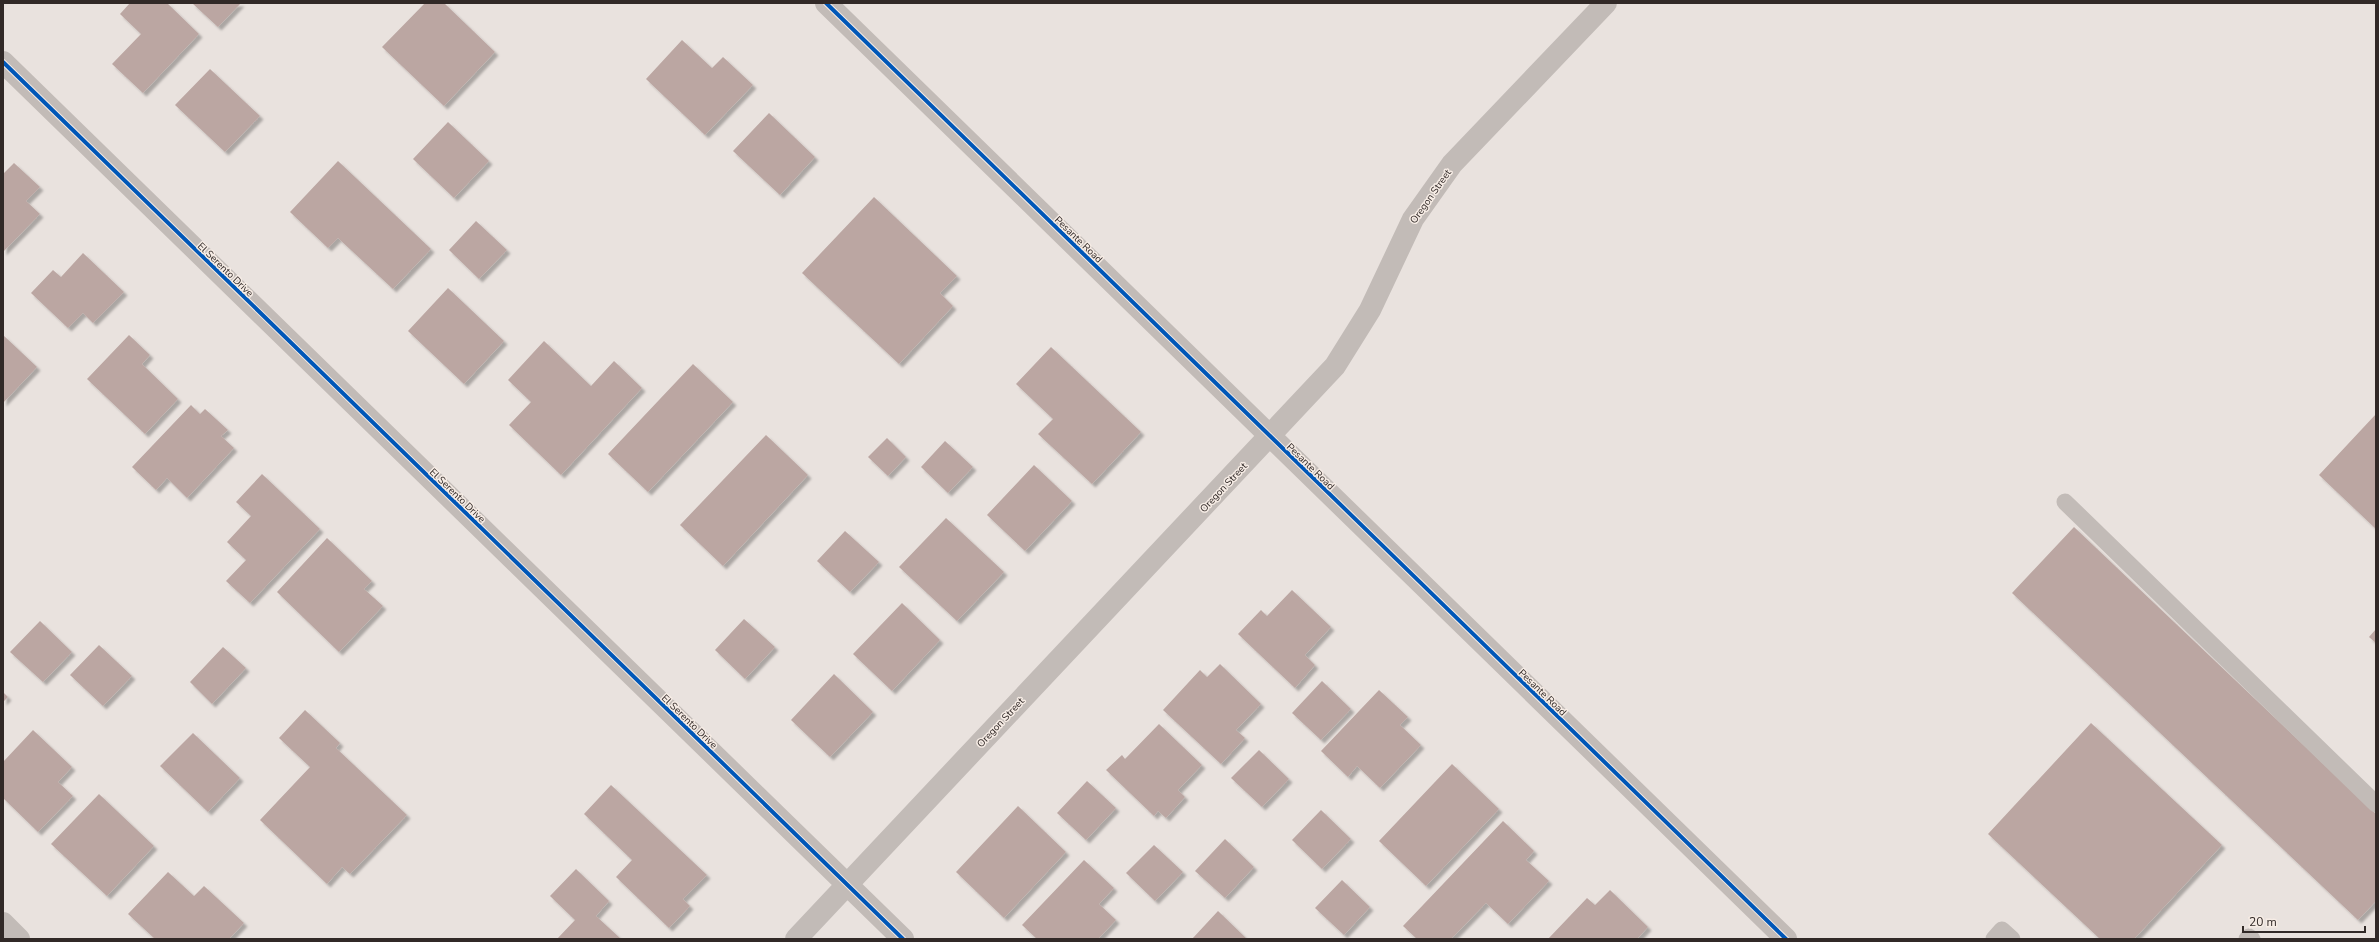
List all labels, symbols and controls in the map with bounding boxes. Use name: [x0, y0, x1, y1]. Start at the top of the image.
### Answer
street label: Oregon Street: [1407, 166, 1455, 227]
street label: Pesante Road: [1051, 213, 1106, 266]
street label: El Serento Drive: [194, 239, 256, 300]
street label: Pesante Road: [1283, 440, 1338, 493]
street label: Oregon Street: [1197, 459, 1251, 516]
street label: El Serento Drive: [426, 465, 488, 526]
street label: Pesante Road: [1515, 666, 1570, 719]
street label: El Serento Drive: [658, 691, 720, 752]
street label: Oregon Street: [974, 694, 1028, 751]
scale bar: [2243, 908, 2365, 934]
text: 20 m: [2249, 914, 2277, 930]

